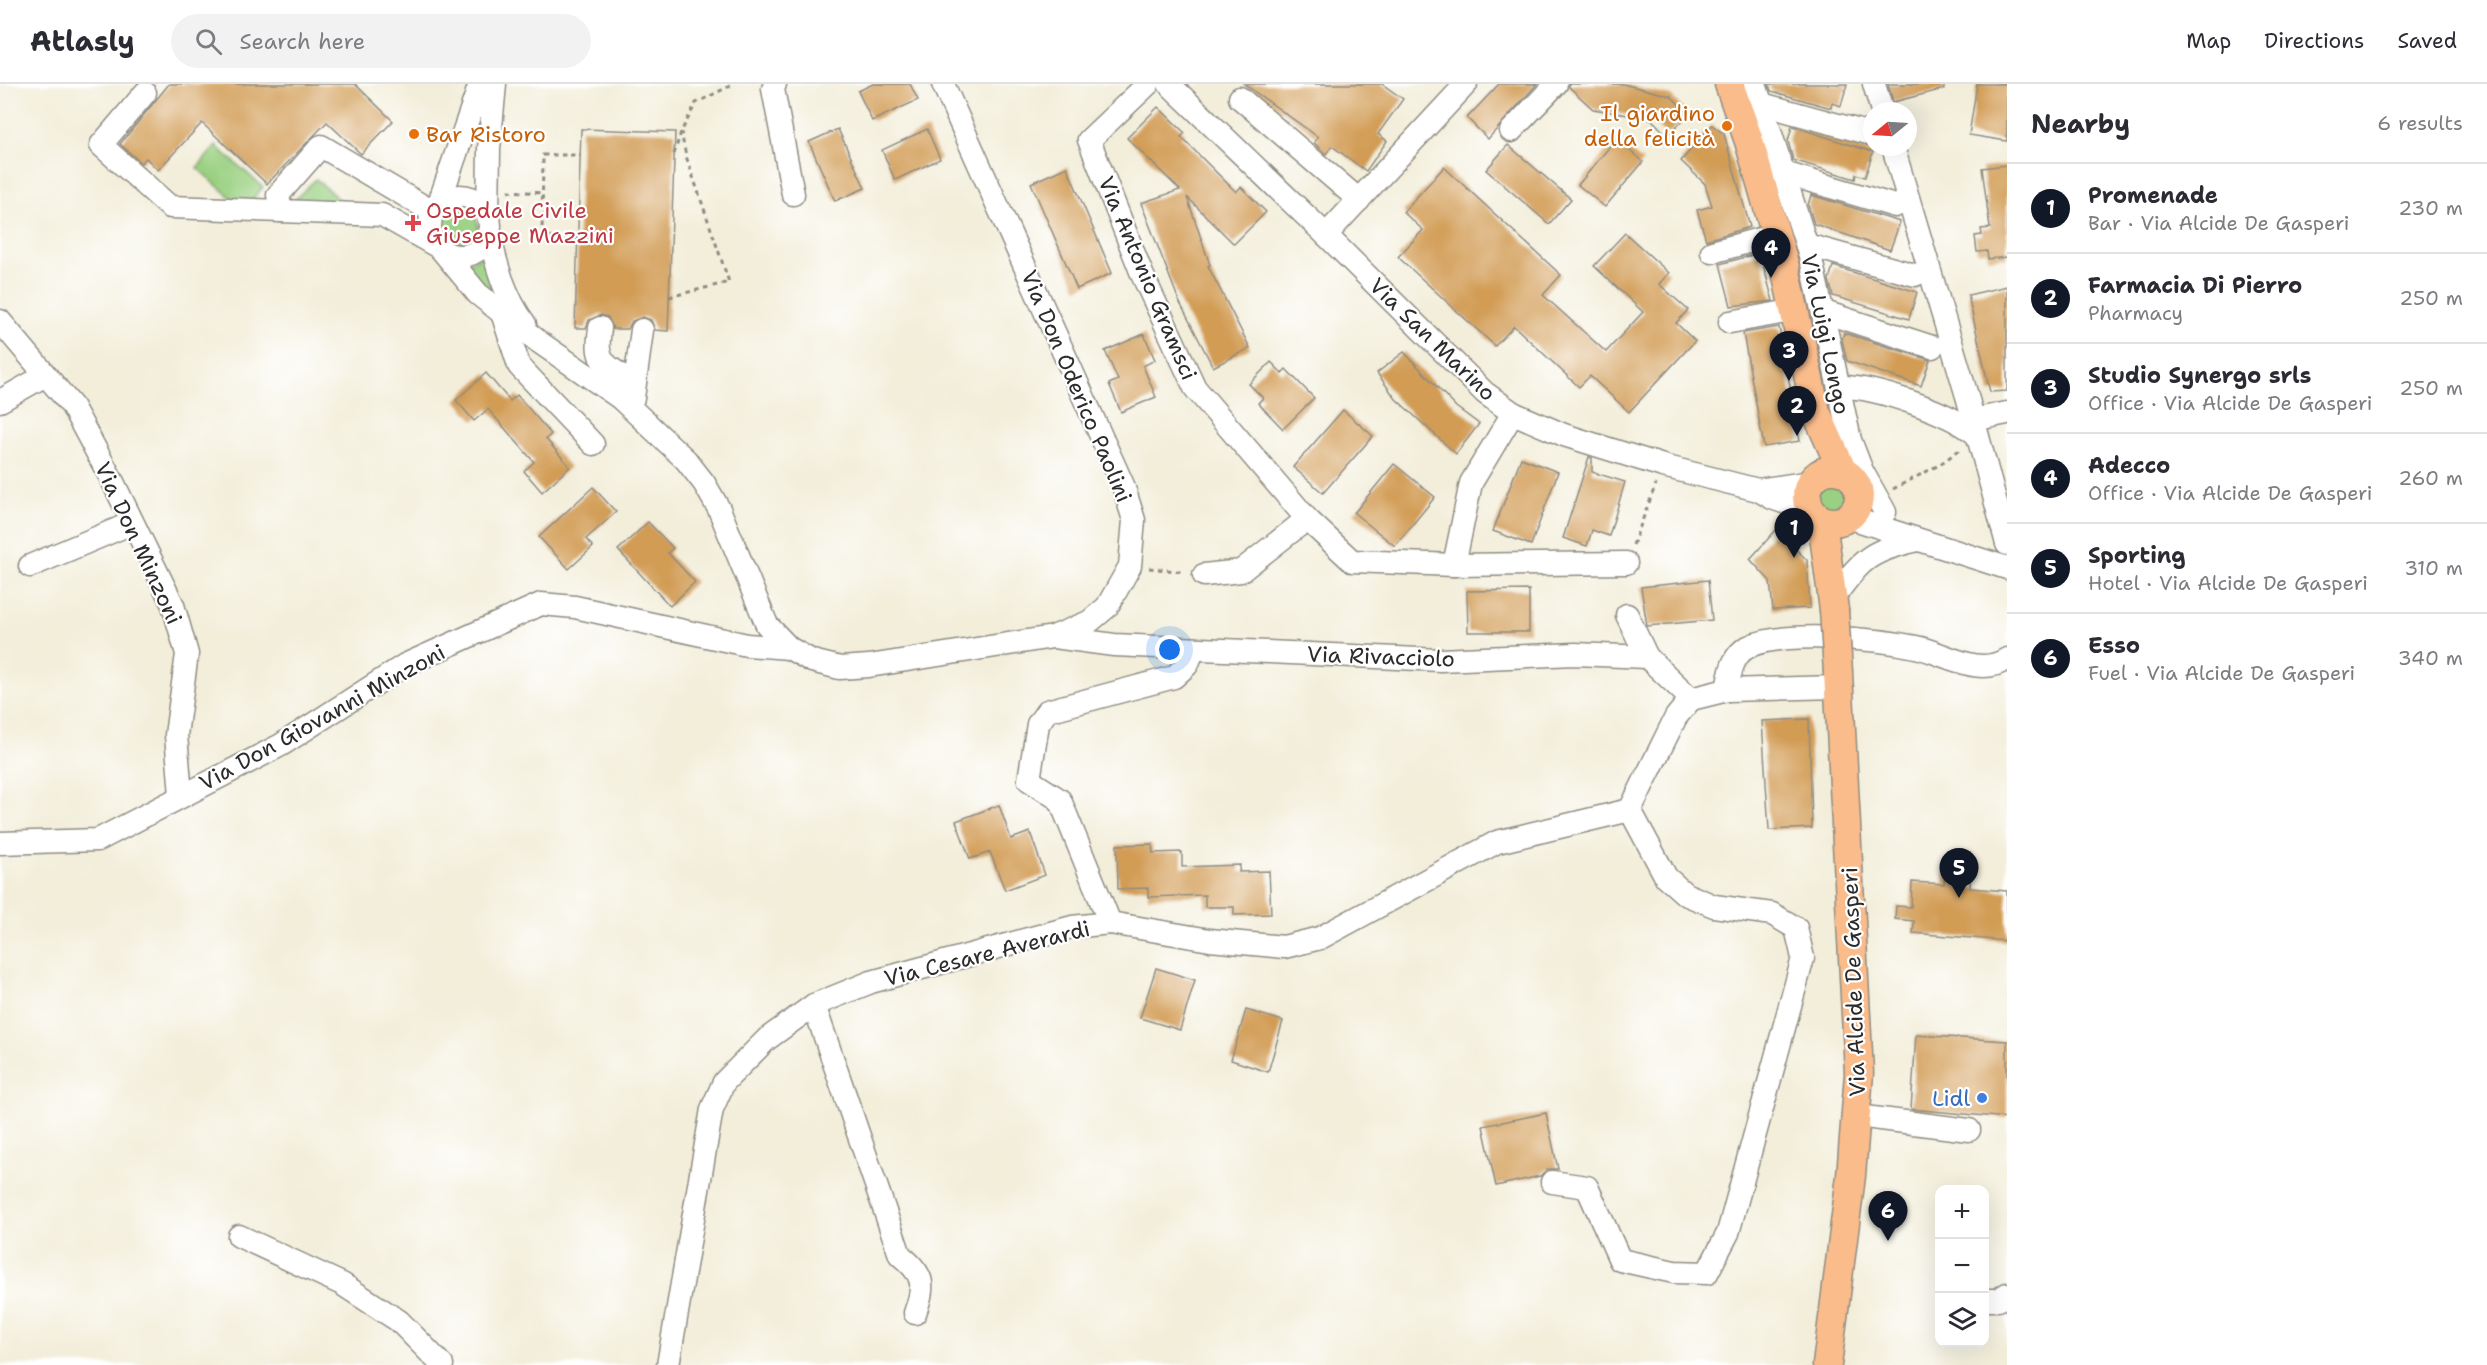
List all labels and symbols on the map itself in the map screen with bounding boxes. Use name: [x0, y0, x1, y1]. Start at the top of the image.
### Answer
place label: Il giardino della felicità: [1584, 99, 1715, 153]
north arrow: [1863, 102, 1917, 156]
marker: Il giardino della felicità: [1720, 119, 1734, 133]
place label: Bar Ristoro: [426, 120, 546, 149]
marker: Bar Ristoro: [407, 127, 421, 141]
street label: Via Antonio Gramsci: [1091, 172, 1204, 384]
place label: Ospedale Civile Giuseppe Mazzini: [426, 196, 614, 250]
marker: Ospedale Civile Giuseppe Mazzini: [404, 214, 422, 232]
pin: 4: [1752, 228, 1790, 278]
street label: Via Luigi Longo: [1794, 251, 1857, 417]
street label: Via Don Oderico Paolini: [1014, 266, 1139, 507]
street label: Via San Marino: [1363, 272, 1502, 407]
pin: 3: [1770, 332, 1808, 381]
pin: 2: [1778, 386, 1816, 436]
street label: Via Don Minzoni: [88, 457, 189, 629]
pin: 1: [1774, 508, 1814, 558]
your location: [1155, 635, 1184, 664]
street label: Via Don Giovanni Minzoni: [194, 638, 450, 797]
street label: Via Rivacciolo: [1307, 639, 1455, 674]
pin: 5: [1940, 848, 1978, 898]
street label: Via Alcide De Gasperi: [1835, 867, 1872, 1097]
street label: Via Cesare Averardi: [881, 914, 1093, 993]
place label: Lidl: [1932, 1084, 1970, 1113]
marker: Lidl: [1975, 1091, 1989, 1105]
pin: 6: [1868, 1192, 1908, 1241]

